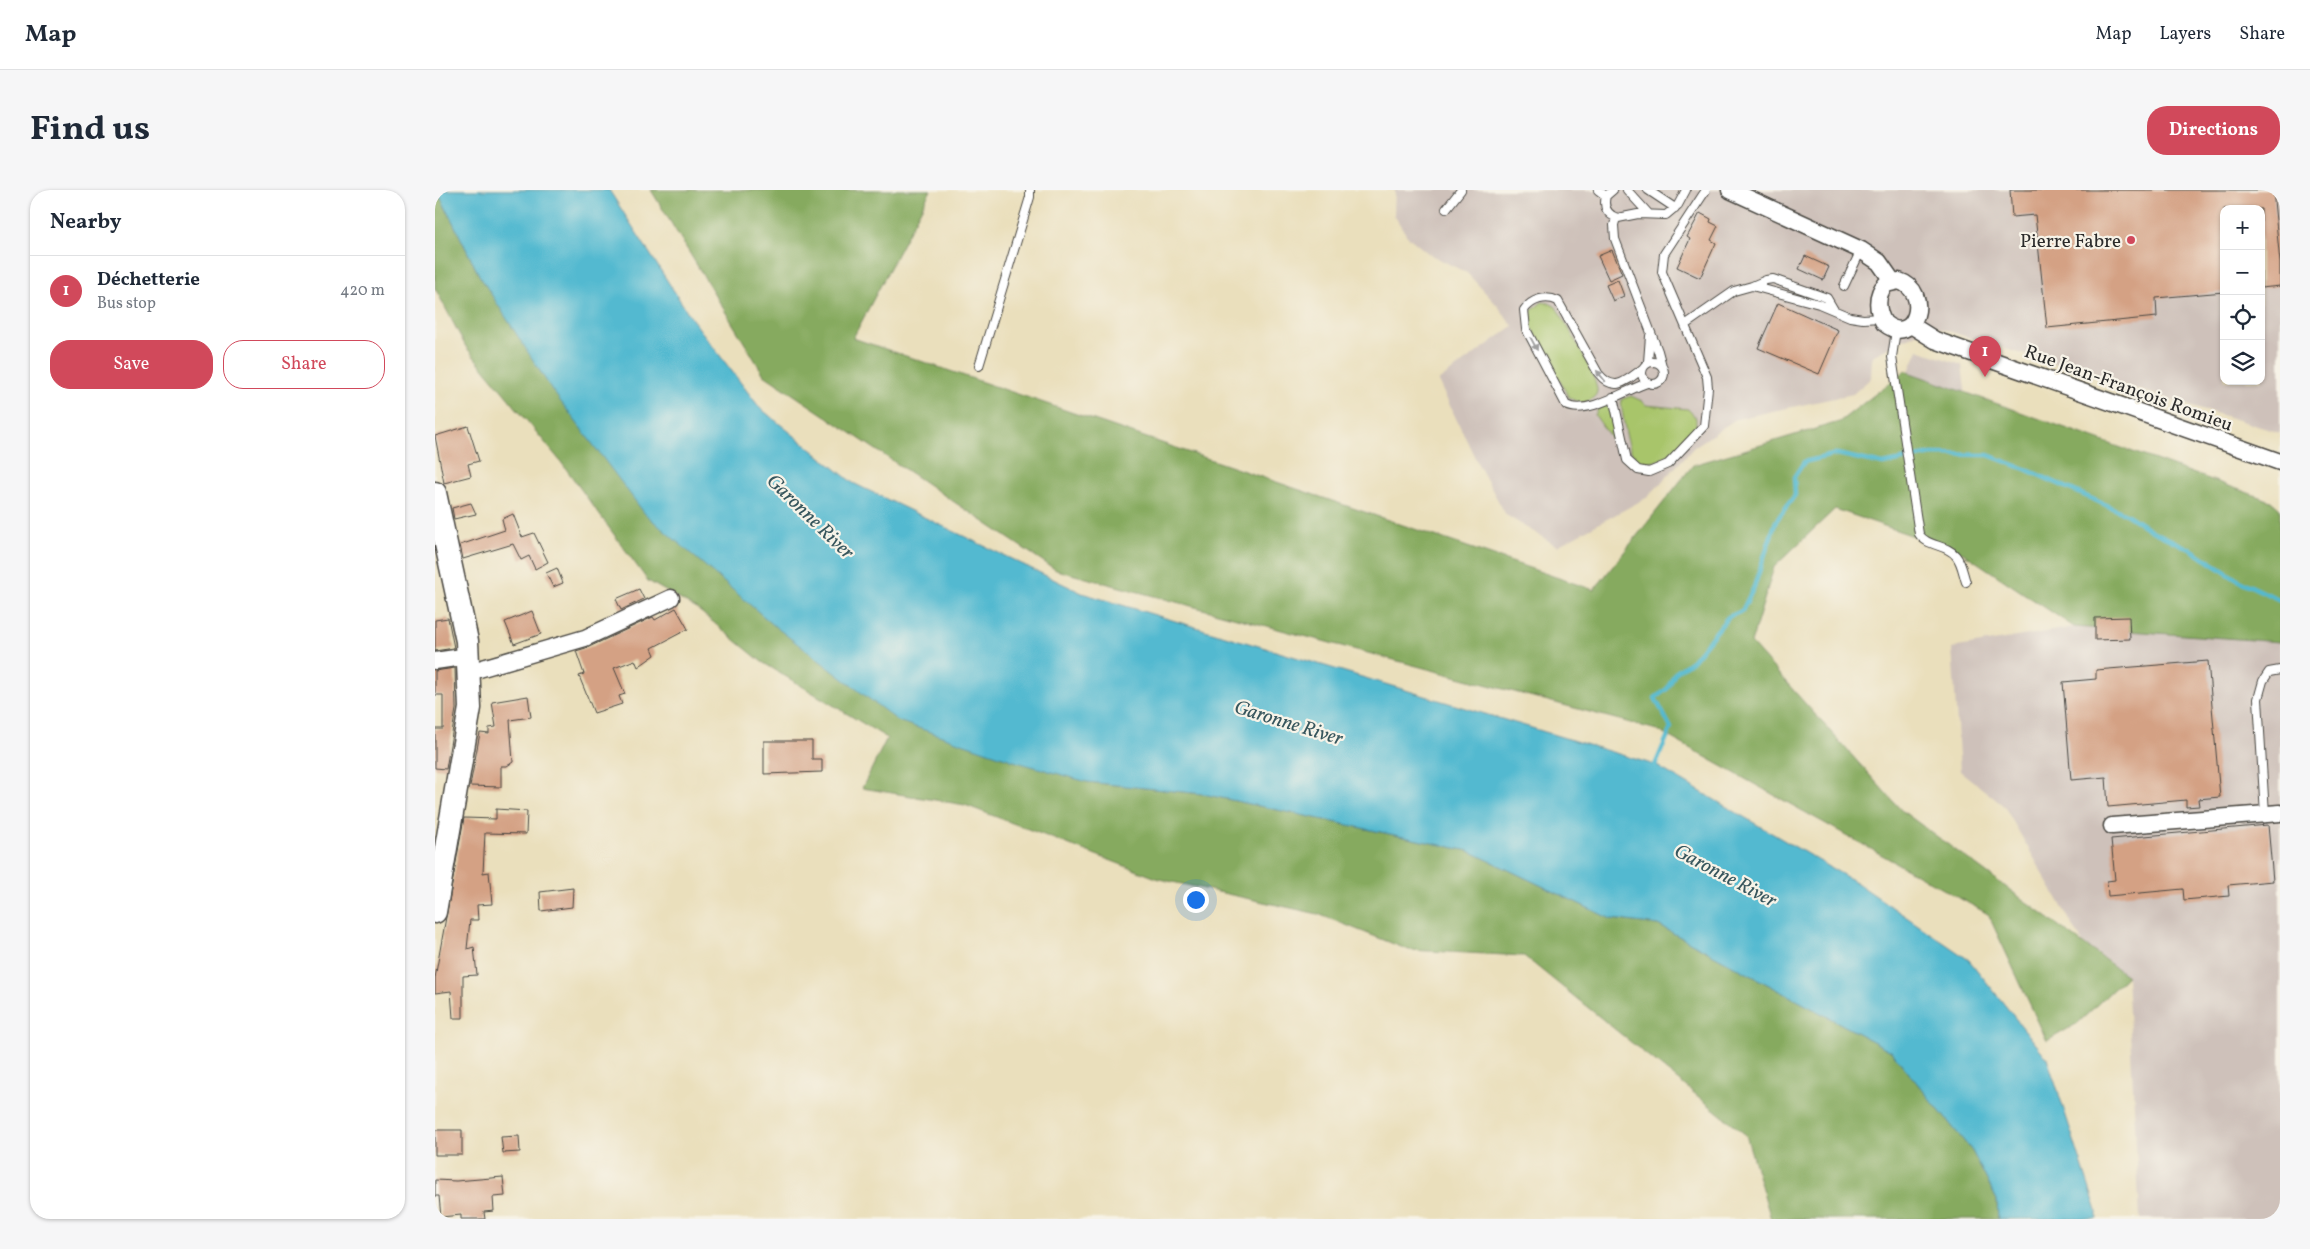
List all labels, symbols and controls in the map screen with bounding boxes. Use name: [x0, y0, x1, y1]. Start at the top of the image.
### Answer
text: Map: [25, 18, 76, 52]
text: Map: [2095, 22, 2131, 47]
text: Layers: [2159, 22, 2211, 47]
text: Share: [2239, 22, 2285, 47]
text: Find us: [30, 106, 150, 154]
button: Directions: [2147, 106, 2280, 155]
map controls: [2220, 205, 2265, 385]
button: +: [2220, 205, 2265, 250]
text: Nearby: [50, 208, 121, 237]
place label: Pierre Fabre: [2020, 229, 2121, 255]
marker: Pierre Fabre: [2125, 234, 2137, 246]
button: −: [2220, 250, 2265, 295]
text: Déchetterie: [97, 267, 200, 293]
text: 1: [63, 280, 69, 302]
text: 420 m: [340, 280, 385, 302]
text: Bus stop: [97, 293, 156, 315]
button: locate: [2220, 295, 2265, 340]
pin: 1: [1969, 336, 2001, 377]
one-way arrow: [1530, 337, 1538, 352]
street label: Rue Jean-François Romieu: [2020, 339, 2236, 439]
button: Save: [50, 340, 213, 389]
button: Share: [223, 340, 385, 389]
button: layers: [2220, 340, 2265, 385]
one-way arrow: [1595, 369, 1606, 382]
water label: Garonne River: [759, 468, 860, 567]
water label: Garonne River: [1231, 694, 1347, 754]
water label: Garonne River: [1669, 838, 1782, 916]
your location: [1183, 887, 1209, 913]

